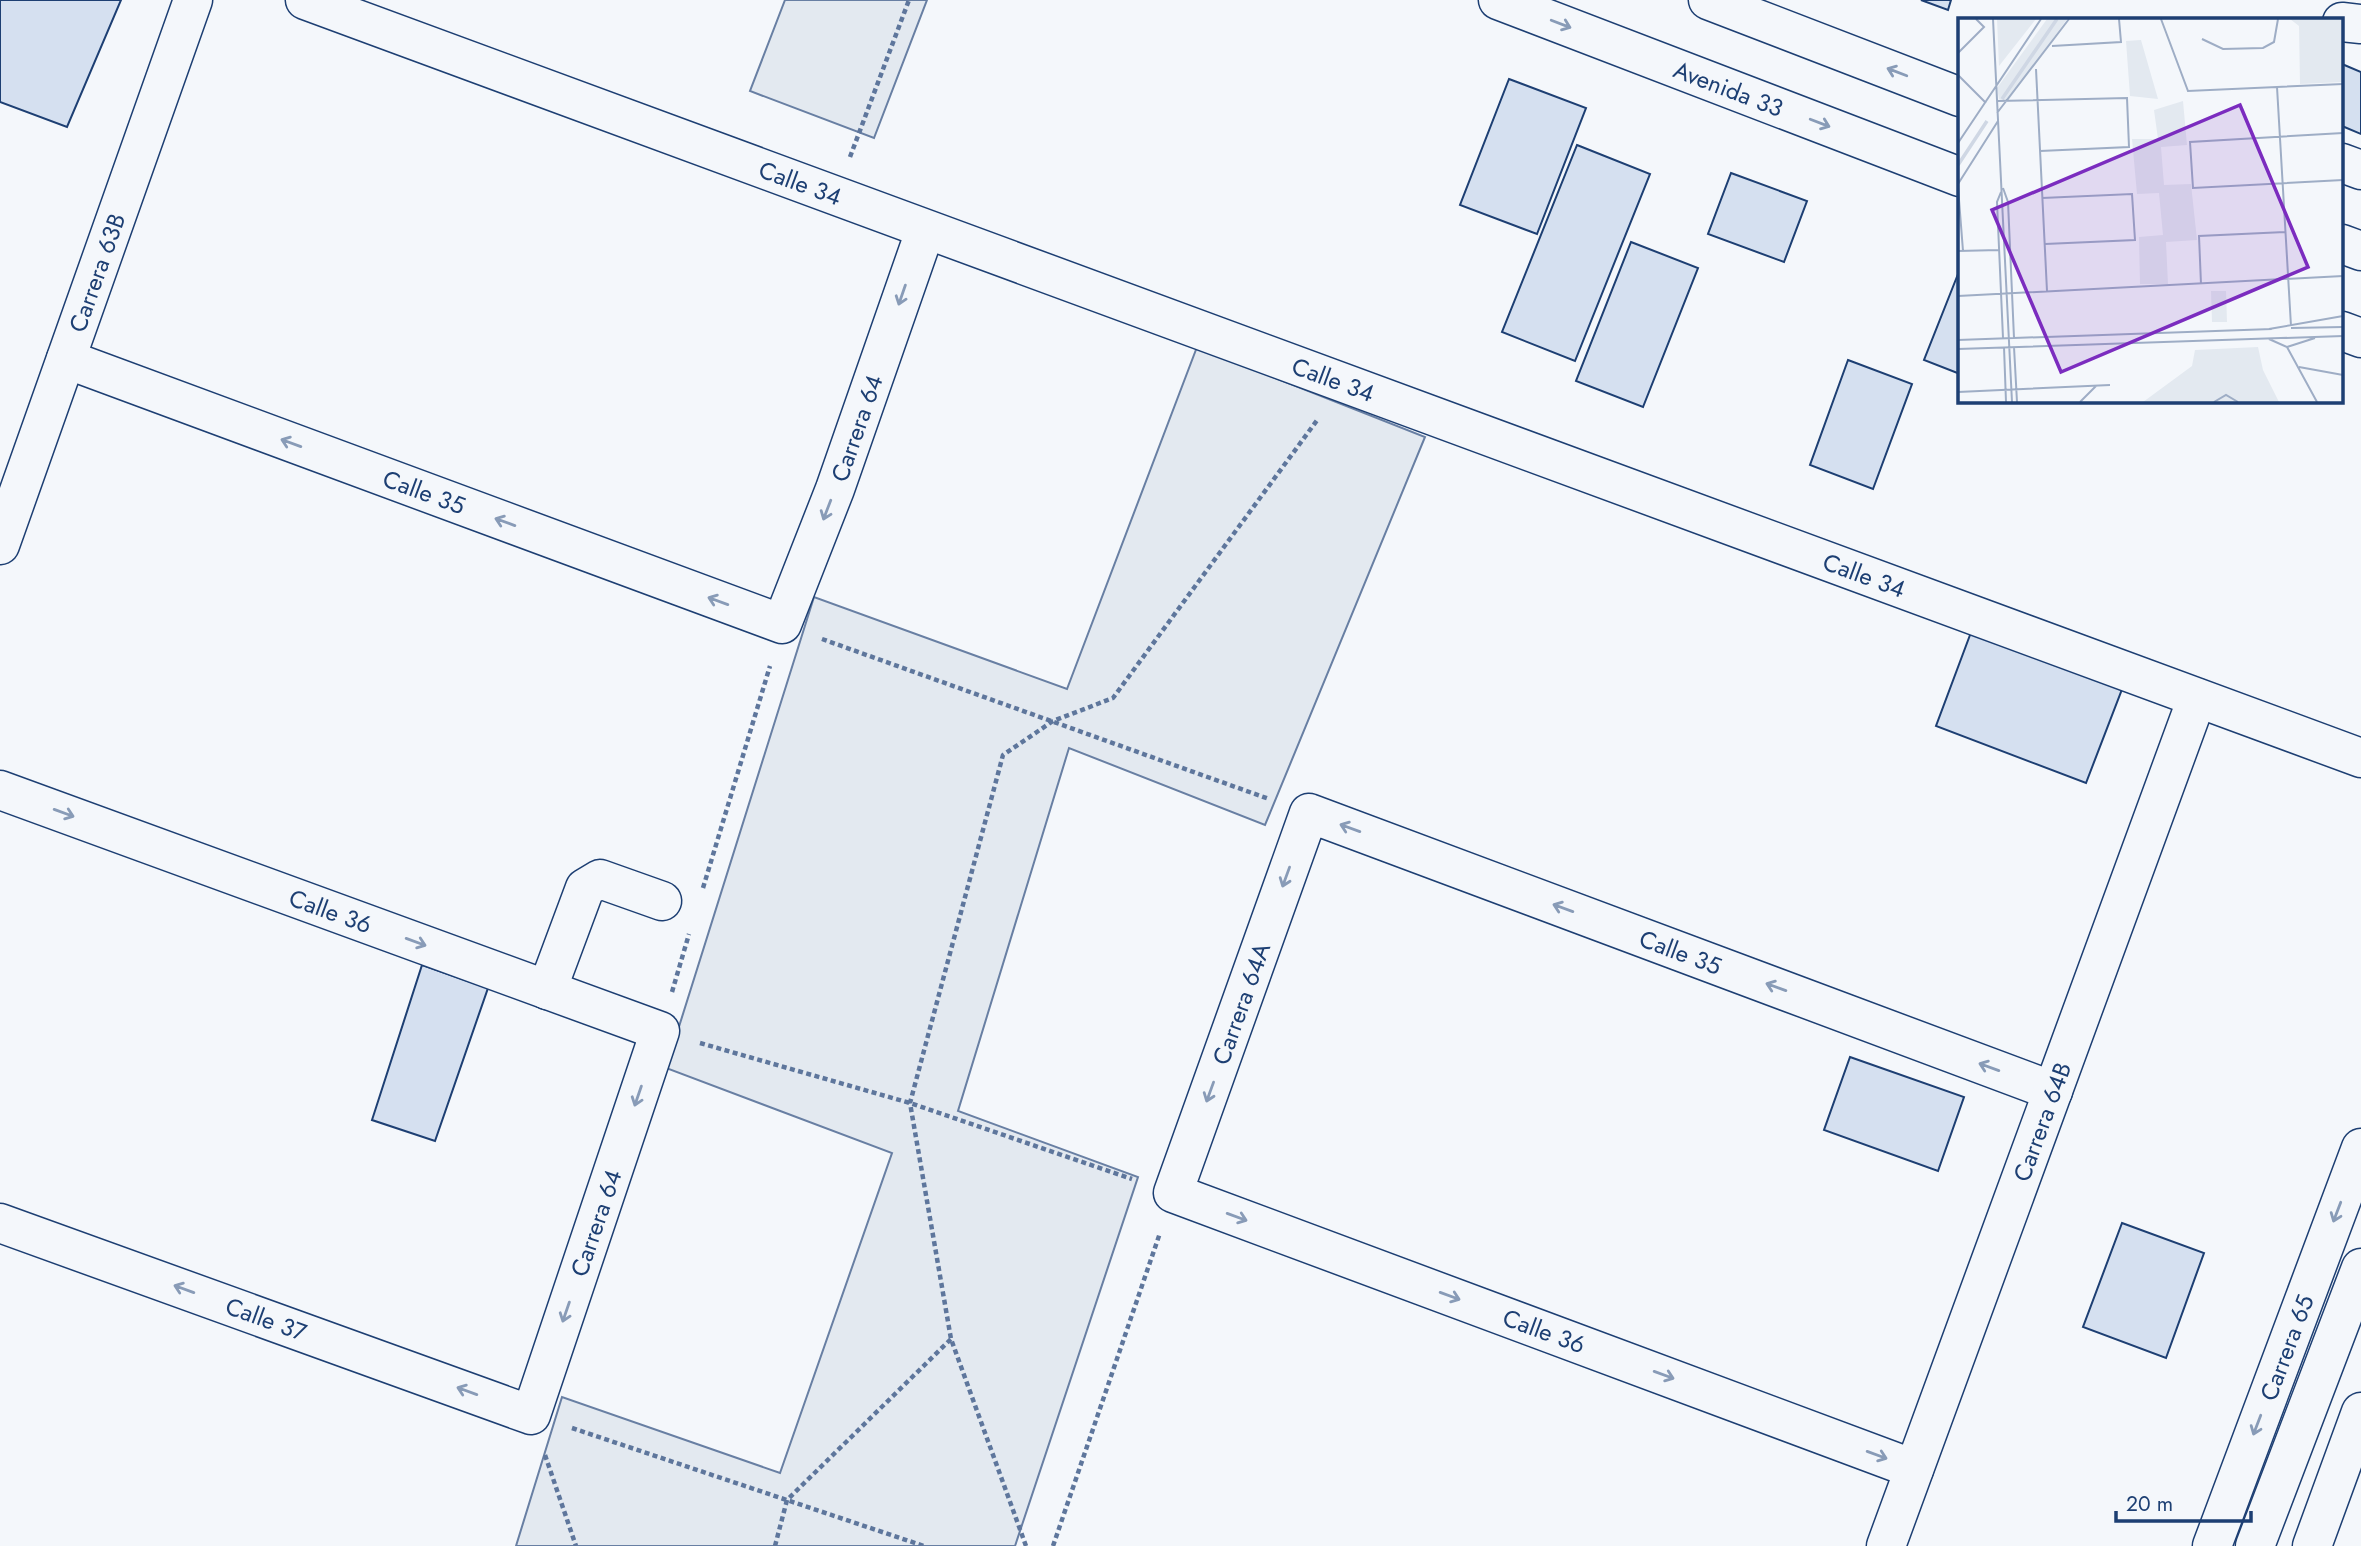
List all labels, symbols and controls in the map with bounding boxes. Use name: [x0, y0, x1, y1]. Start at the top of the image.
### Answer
inset map: [1958, 18, 2344, 402]
one-way arrow: [1550, 19, 1572, 32]
street label: Avenida 33: [1669, 52, 1788, 125]
one-way arrow: [1886, 65, 1908, 78]
one-way arrow: [1808, 118, 1830, 131]
street label: Calle 34: [754, 151, 847, 214]
street label: Carrera 63B: [59, 208, 134, 337]
one-way arrow: [895, 284, 907, 306]
street label: Calle 34: [1287, 348, 1380, 410]
street label: Carrera 64: [821, 370, 891, 486]
one-way arrow: [281, 435, 303, 448]
street label: Calle 35: [378, 460, 470, 523]
one-way arrow: [819, 498, 832, 520]
one-way arrow: [494, 514, 516, 527]
street label: Calle 34: [1818, 544, 1911, 606]
one-way arrow: [708, 593, 730, 606]
one-way arrow: [53, 808, 75, 821]
one-way arrow: [1339, 821, 1361, 833]
one-way arrow: [1279, 866, 1291, 888]
street label: Calle 36: [284, 880, 377, 942]
one-way arrow: [1552, 900, 1574, 913]
street label: Calle 35: [1634, 921, 1727, 983]
one-way arrow: [404, 937, 426, 949]
street label: Carrera 64A: [1203, 938, 1279, 1069]
one-way arrow: [1765, 980, 1787, 993]
street label: Carrera 64B: [2004, 1057, 2080, 1186]
one-way arrow: [1979, 1059, 2001, 1072]
one-way arrow: [1202, 1080, 1215, 1102]
one-way arrow: [631, 1085, 644, 1107]
street label: Carrera 64: [561, 1165, 631, 1281]
one-way arrow: [2330, 1201, 2342, 1222]
one-way arrow: [1226, 1212, 1248, 1224]
one-way arrow: [174, 1282, 196, 1294]
street label: Calle 37: [221, 1288, 312, 1350]
street label: Carrera 65: [2251, 1289, 2322, 1405]
one-way arrow: [1439, 1291, 1461, 1303]
one-way arrow: [559, 1300, 571, 1322]
street label: Calle 36: [1498, 1300, 1590, 1362]
one-way arrow: [1652, 1370, 1674, 1383]
one-way arrow: [457, 1384, 479, 1396]
one-way arrow: [2250, 1414, 2263, 1436]
one-way arrow: [1865, 1450, 1887, 1462]
scale bar: [2116, 1480, 2251, 1524]
text: 20 m: [2126, 1489, 2173, 1519]

